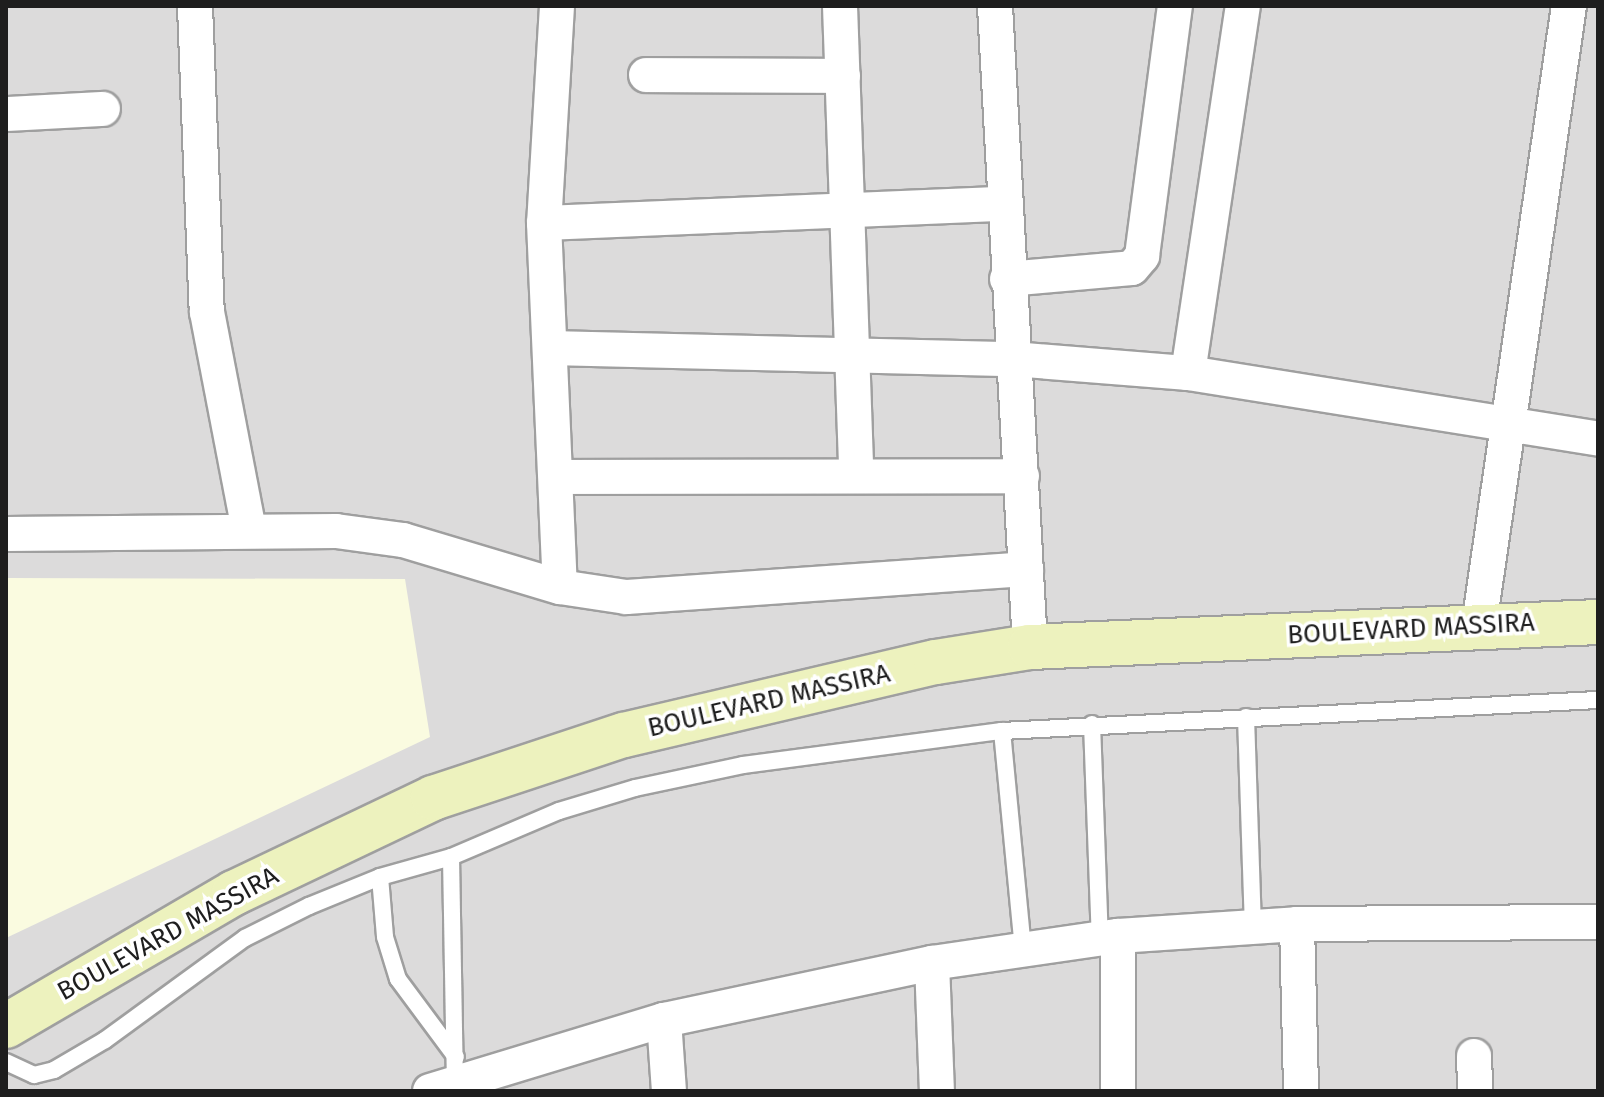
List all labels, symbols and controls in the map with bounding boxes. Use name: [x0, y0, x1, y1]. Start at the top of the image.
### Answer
street label: BOULEVARD MASSIRA: [1287, 607, 1535, 651]
street label: BOULEVARD MASSIRA: [645, 658, 893, 744]
street label: BOULEVARD MASSIRA: [52, 860, 284, 1008]

